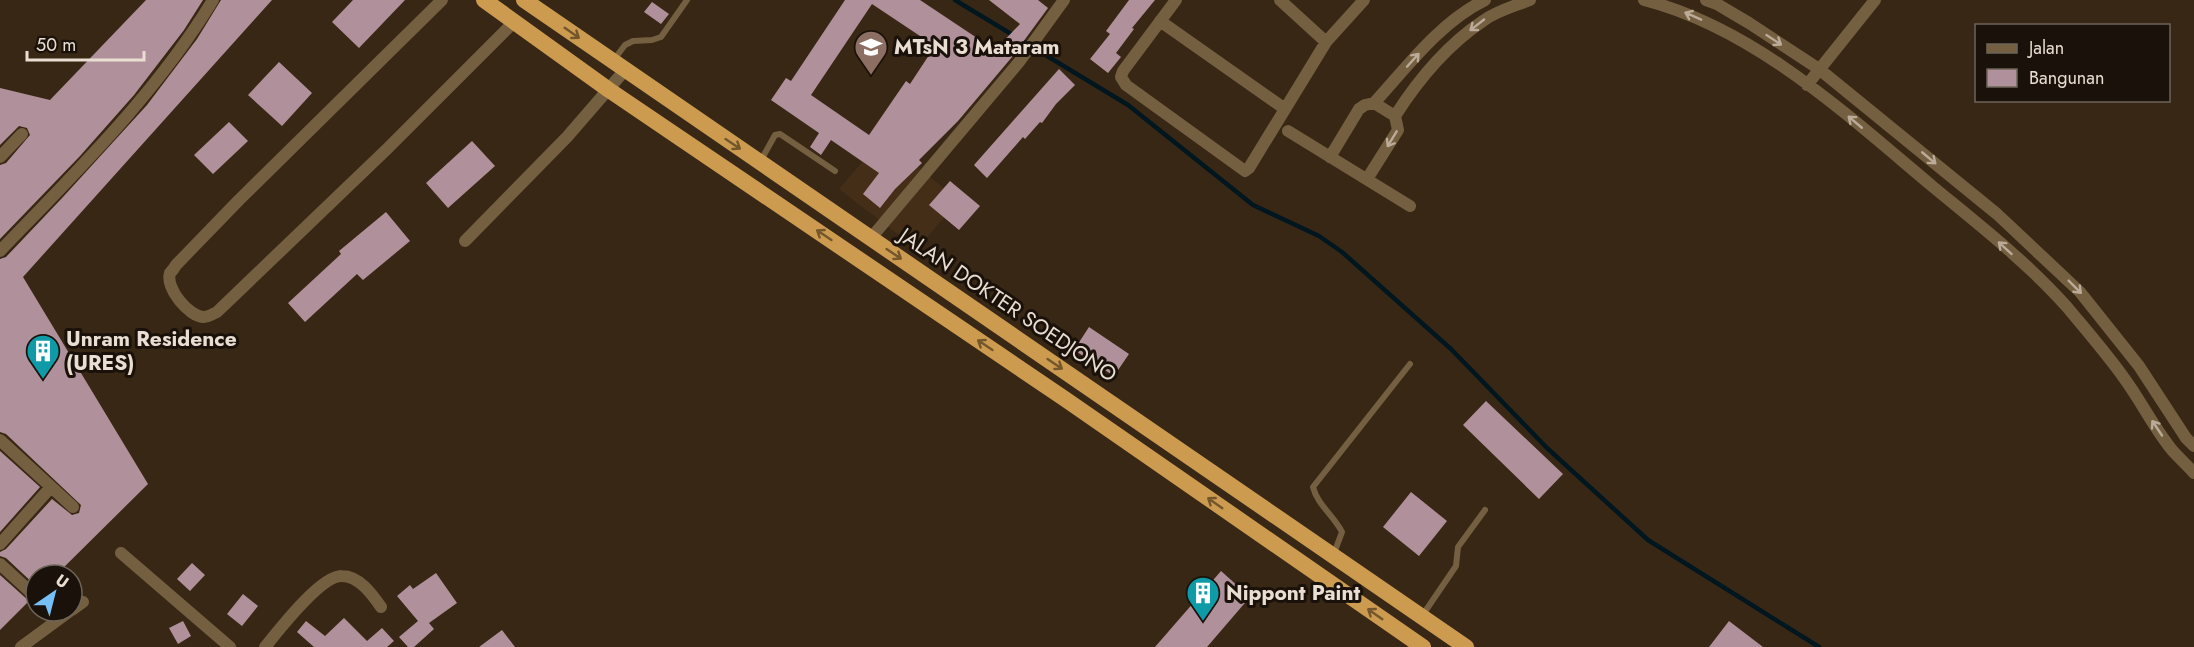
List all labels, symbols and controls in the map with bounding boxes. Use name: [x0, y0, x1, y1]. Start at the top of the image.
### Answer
one-way arrow: [1684, 10, 1702, 21]
one-way arrow: [1470, 19, 1486, 32]
scale bar: [27, 24, 144, 62]
legend: [1975, 24, 2170, 102]
one-way arrow: [564, 27, 580, 39]
school or university icon: MTsN 3 Mataram: [853, 29, 889, 76]
text: 50 m: [36, 32, 76, 58]
place label: MTsN 3 Mataram: [894, 32, 1059, 62]
one-way arrow: [1766, 33, 1783, 46]
text: Jalan: [2027, 35, 2064, 61]
one-way arrow: [1406, 53, 1420, 68]
text: Bangunan: [2029, 65, 2104, 91]
one-way arrow: [1847, 116, 1863, 129]
one-way arrow: [1386, 130, 1398, 147]
one-way arrow: [724, 138, 741, 150]
one-way arrow: [1921, 151, 1936, 165]
street label: JALAN DOKTER SOEDJONO: [891, 219, 1123, 389]
one-way arrow: [816, 229, 832, 241]
one-way arrow: [1998, 241, 2013, 255]
one-way arrow: [885, 248, 902, 260]
one-way arrow: [2067, 280, 2082, 295]
place label: Unram Residence (URES): [66, 324, 237, 378]
building icon: Unram Residence (URES): [25, 333, 61, 380]
one-way arrow: [977, 339, 994, 351]
one-way arrow: [1046, 358, 1063, 370]
one-way arrow: [2151, 420, 2163, 437]
one-way arrow: [1207, 497, 1224, 509]
north arrow: [24, 563, 84, 623]
text: U: [51, 568, 74, 594]
building icon: Nippont Paint: [1185, 575, 1221, 622]
place label: Nippont Paint: [1226, 578, 1360, 608]
one-way arrow: [1368, 608, 1384, 620]

